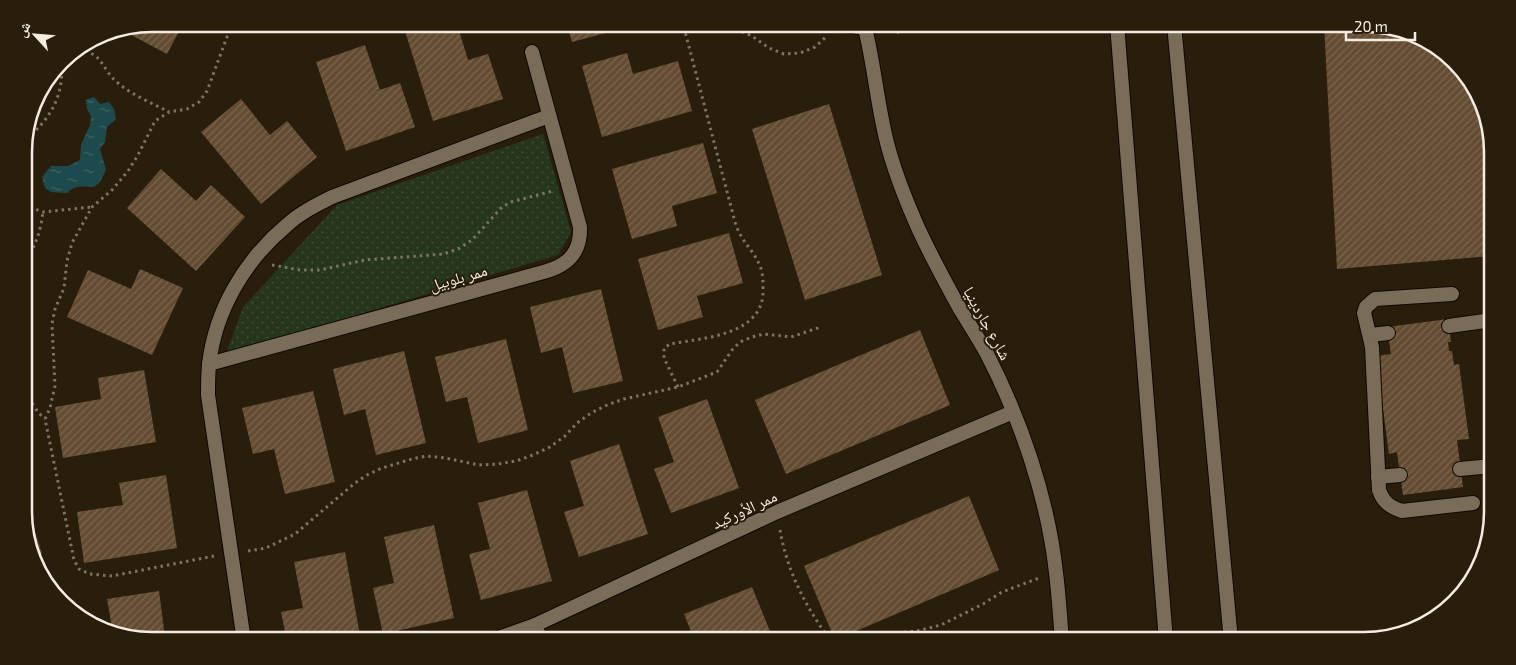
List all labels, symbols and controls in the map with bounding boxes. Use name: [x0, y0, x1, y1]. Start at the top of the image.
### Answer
north arrow: [10, 10, 60, 60]
scale bar: [1346, 10, 1415, 42]
text: 20 m: [1354, 17, 1388, 35]
text: ش: [12, 19, 35, 40]
street label: ممر بلوبيل: [427, 260, 490, 296]
street label: شارع جاردينيا: [958, 283, 1016, 364]
street label: ممر الأوركيد: [708, 486, 780, 533]

